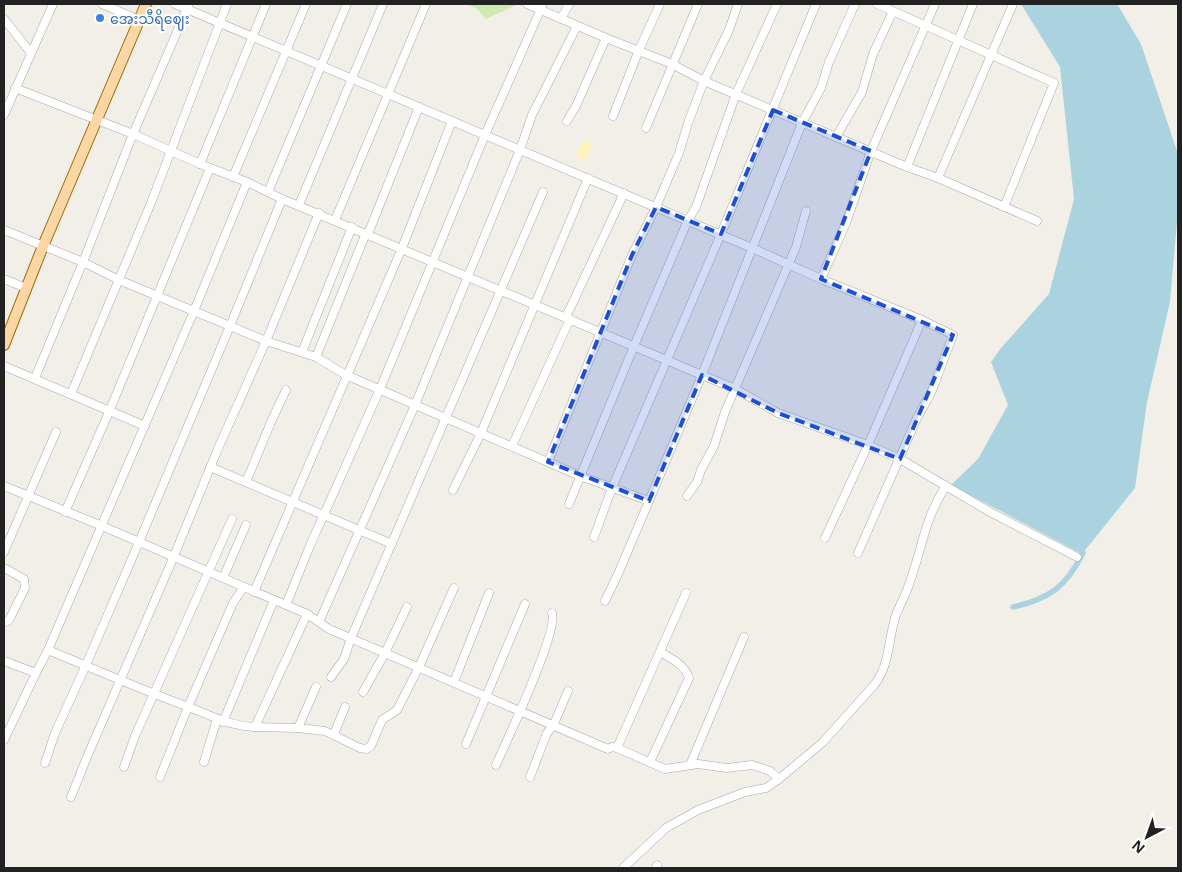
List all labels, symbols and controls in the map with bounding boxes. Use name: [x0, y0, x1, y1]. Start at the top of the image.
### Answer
place label: အေးသီရိဈေး: [110, 9, 190, 31]
marker: အေးသီရိဈေး: [94, 12, 106, 24]
north arrow: [1122, 812, 1172, 862]
text: N: [1128, 836, 1149, 858]

